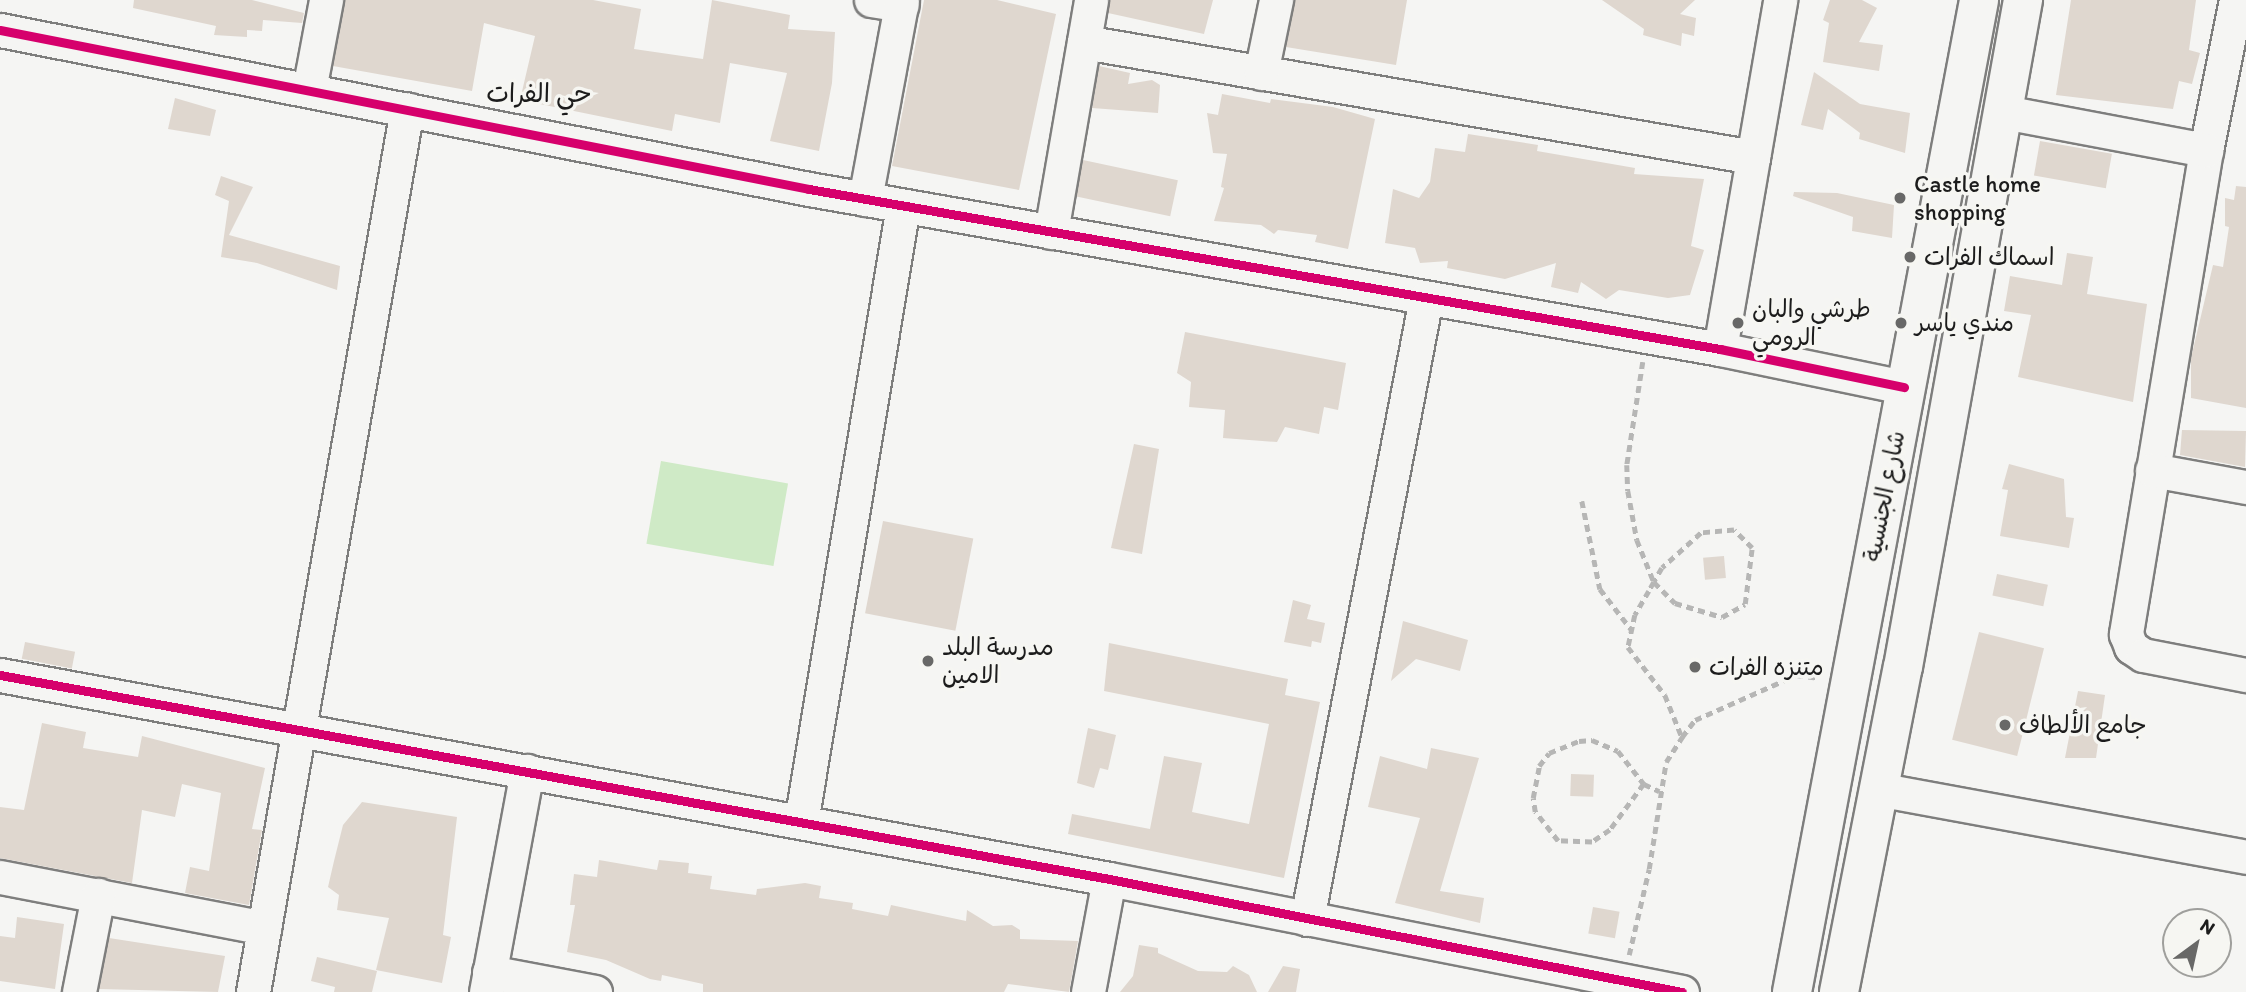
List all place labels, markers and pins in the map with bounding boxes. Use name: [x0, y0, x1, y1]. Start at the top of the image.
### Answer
place label: Castle home shopping: [1914, 170, 2041, 226]
marker: Castle home shopping: [1892, 190, 1908, 206]
place label: اسماك الفرات: [1924, 243, 2055, 271]
marker: اسماك الفرات: [1902, 249, 1918, 265]
place label: طرشي والبان الرومي: [1752, 295, 1871, 351]
place label: مندي ياسر: [1915, 309, 2014, 337]
marker: طرشي والبان الرومي: [1730, 315, 1746, 331]
marker: مندي ياسر: [1893, 315, 1909, 331]
place label: مدرسة البلد الامين: [942, 633, 1054, 689]
marker: مدرسة البلد الامين: [920, 653, 936, 669]
place label: متنزه الفرات: [1709, 653, 1824, 681]
marker: متنزه الفرات: [1687, 659, 1703, 675]
place label: جامع الألطاف: [2019, 711, 2147, 739]
marker: جامع الألطاف: [1997, 717, 2013, 733]

